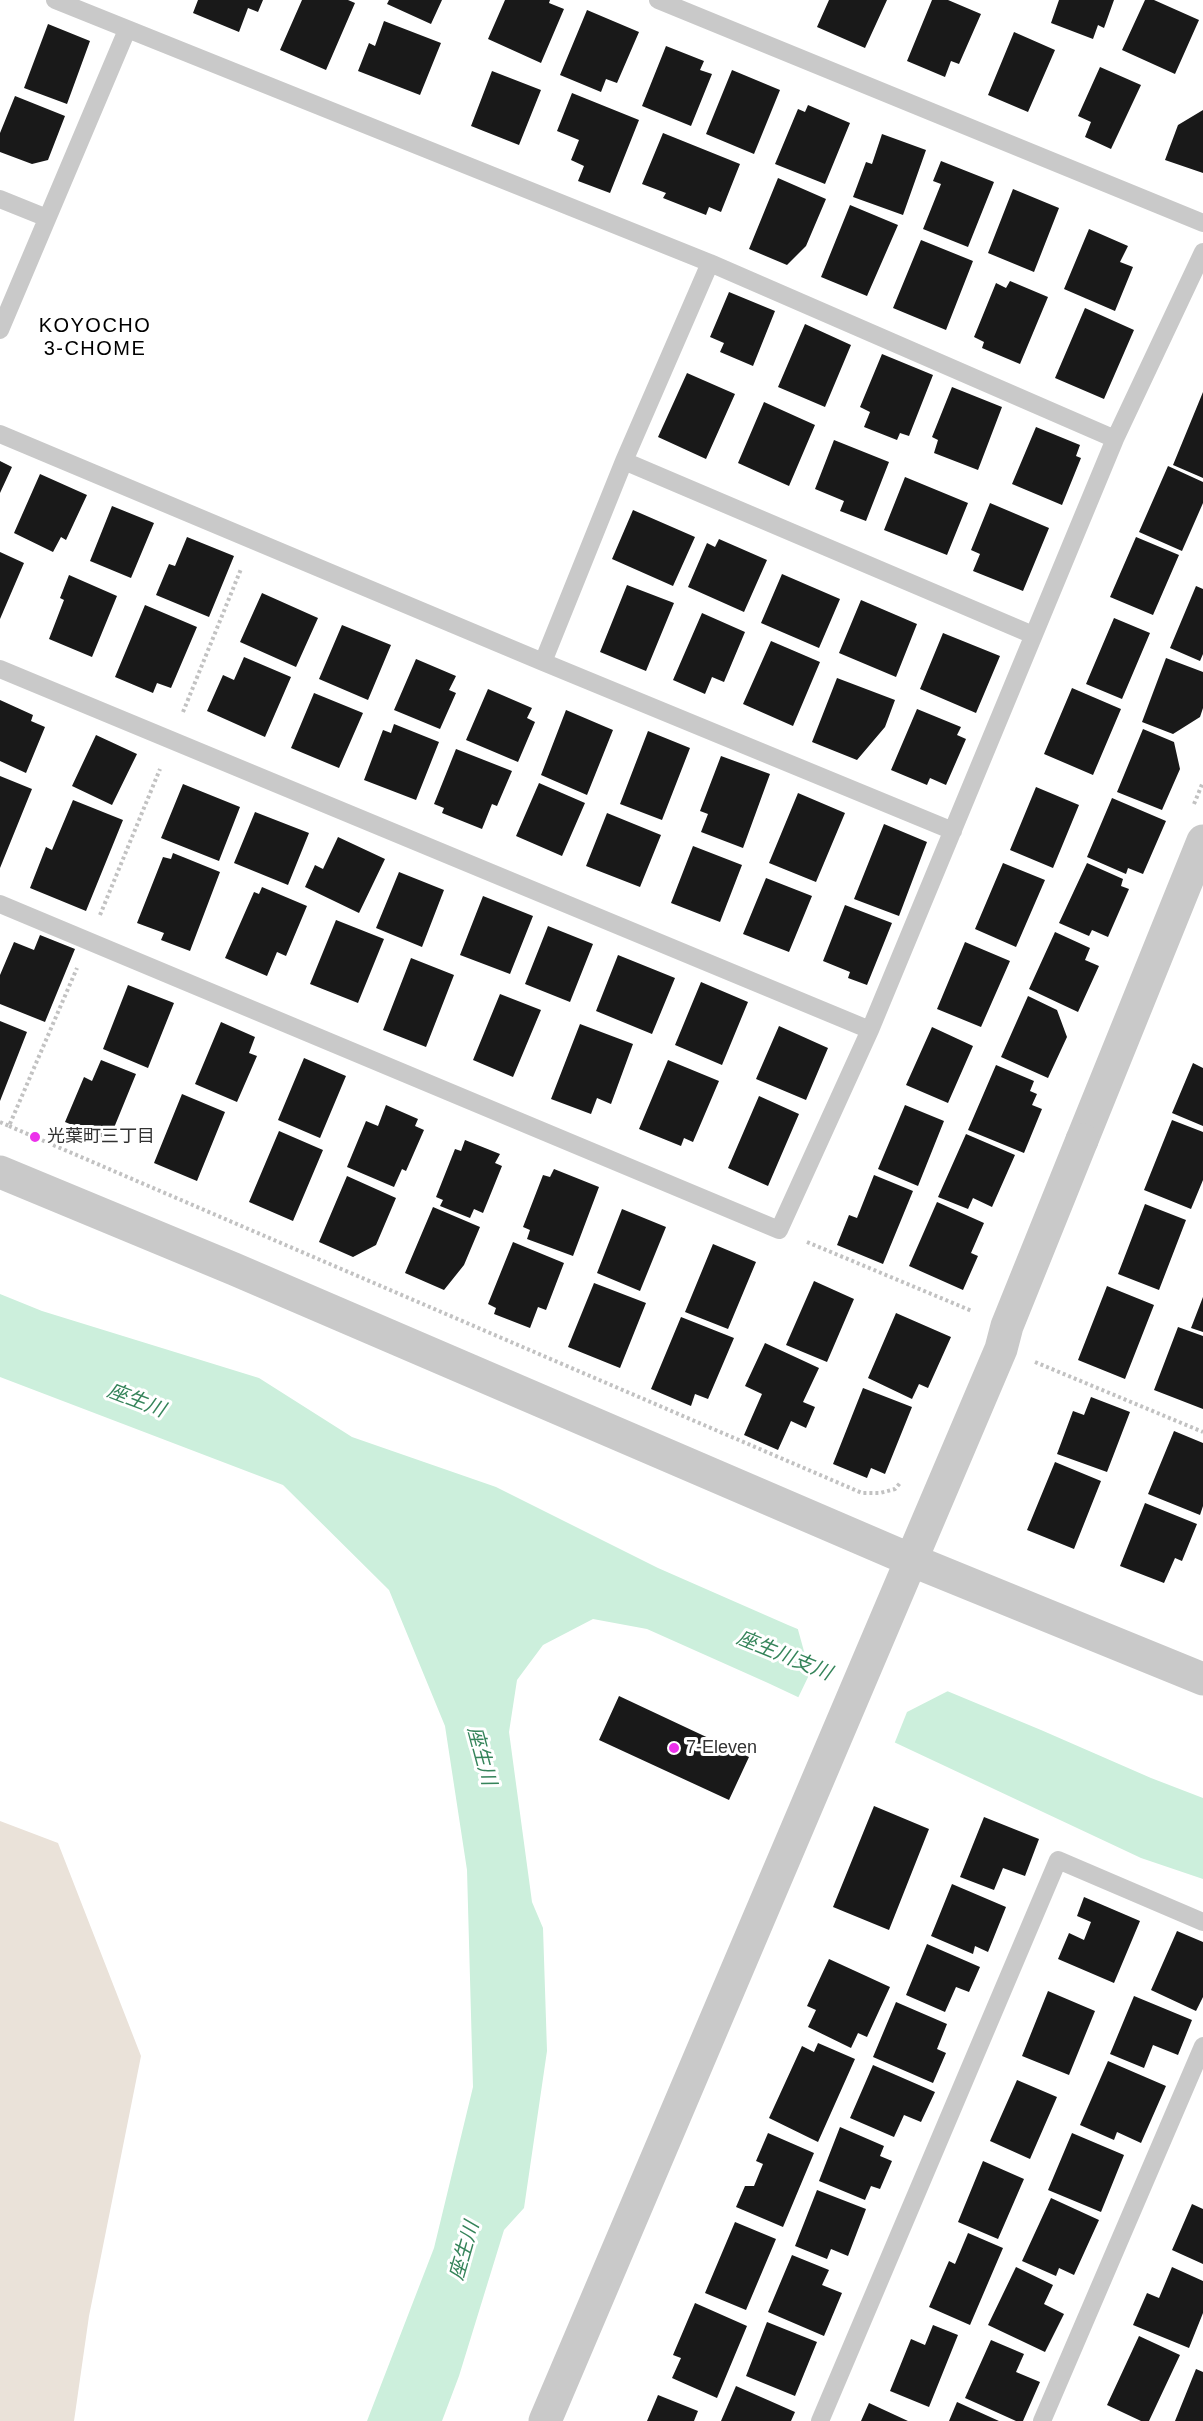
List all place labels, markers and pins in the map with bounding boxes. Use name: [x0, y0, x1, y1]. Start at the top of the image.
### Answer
place label: 光葉町三丁目: [47, 1126, 155, 1148]
marker: 光葉町三丁目: [28, 1130, 42, 1144]
place label: 7-Eleven: [686, 1737, 757, 1759]
marker: 7-Eleven: [667, 1741, 681, 1755]

